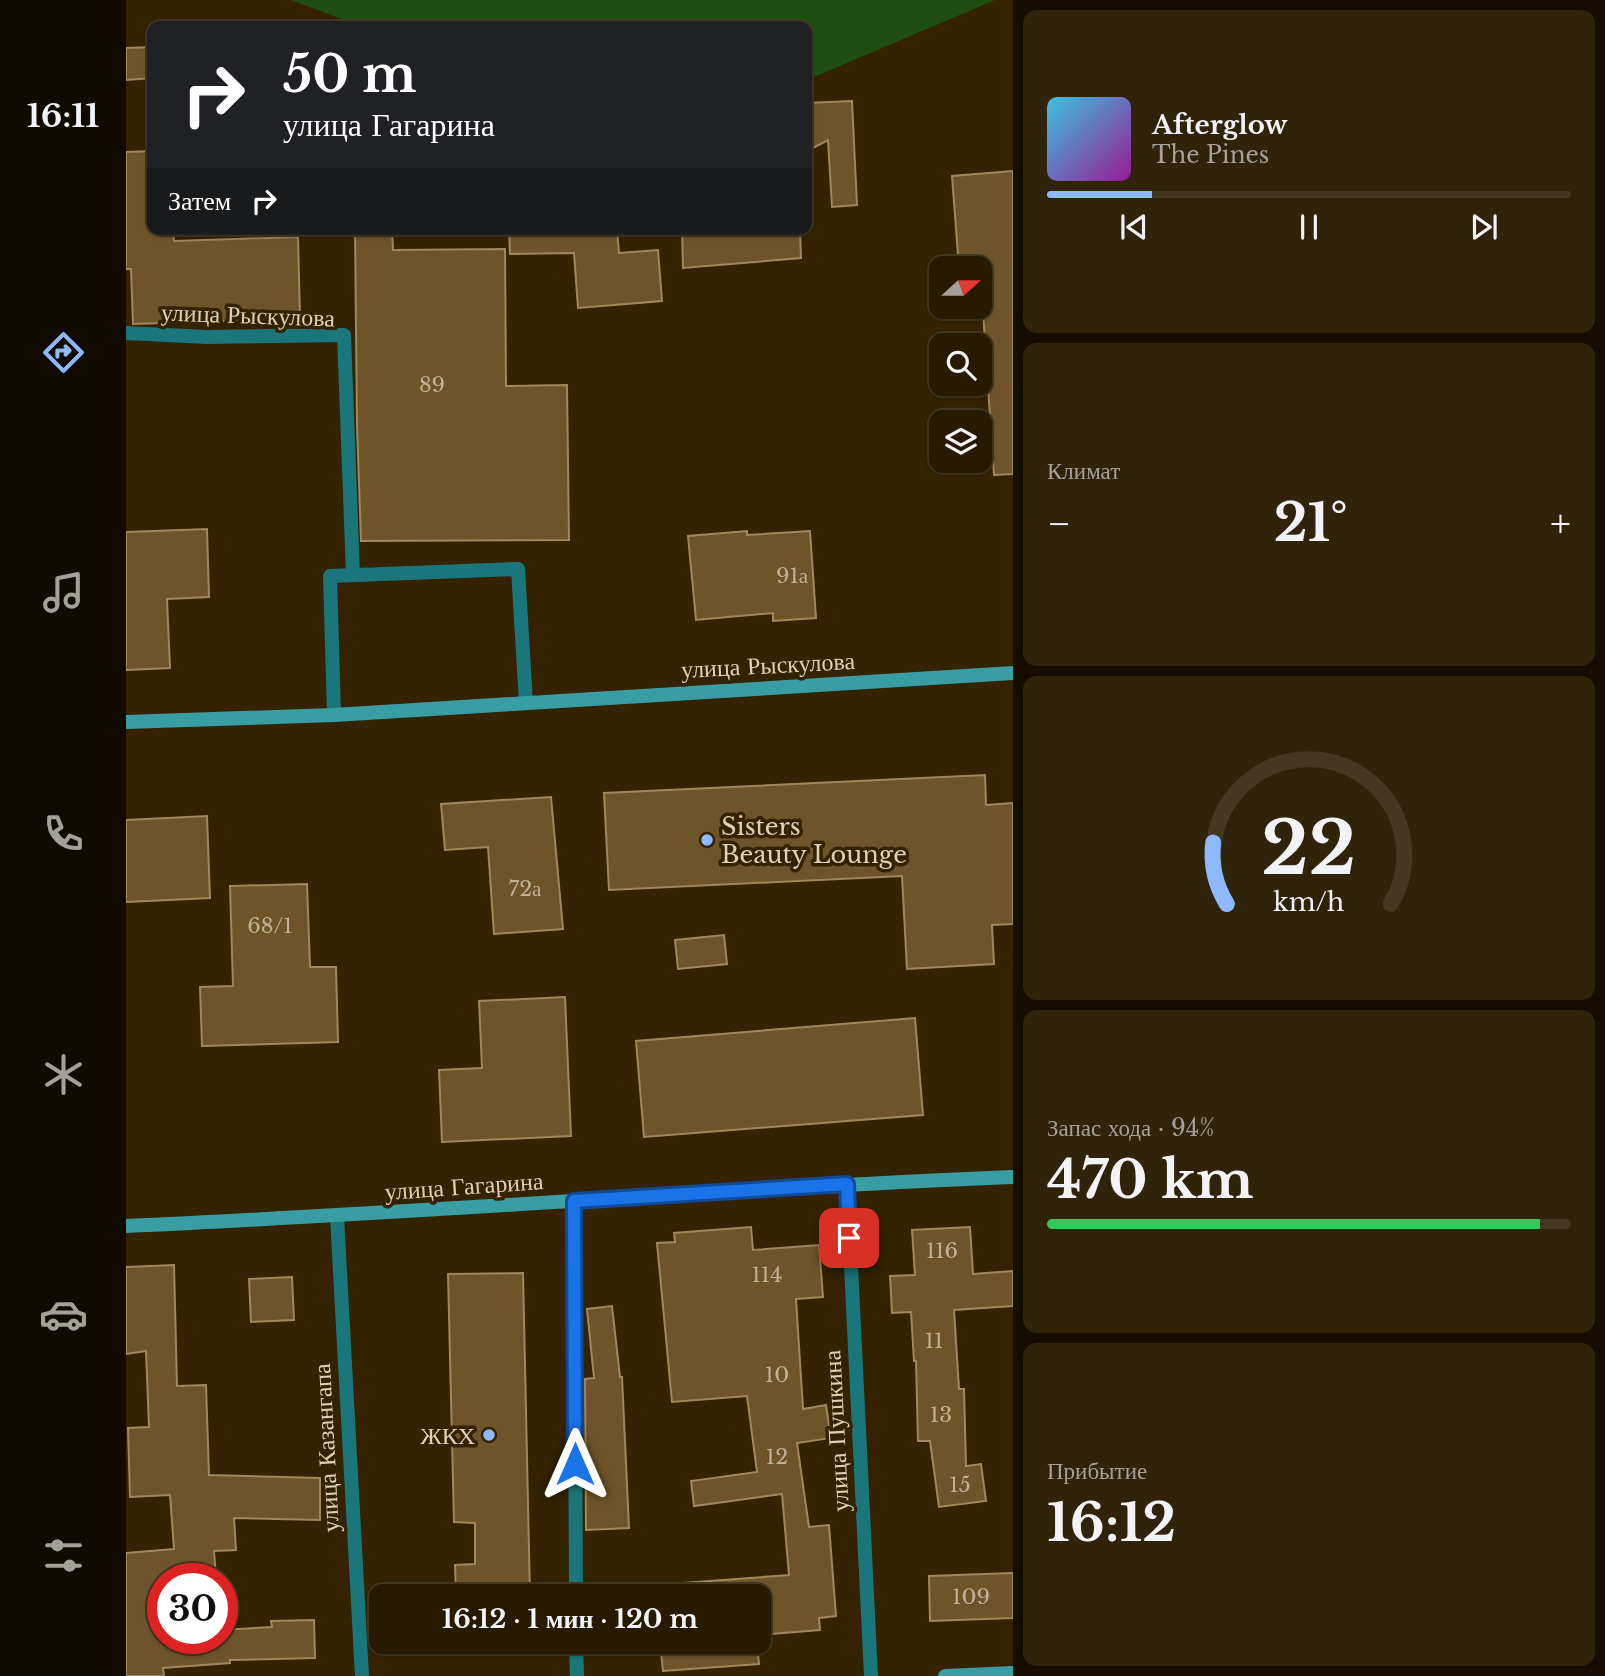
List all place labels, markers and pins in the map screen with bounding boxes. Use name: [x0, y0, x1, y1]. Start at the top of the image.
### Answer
place label: Sisters Beauty Lounge: [721, 812, 907, 869]
marker: Sisters Beauty Lounge: [699, 832, 715, 848]
pin: [819, 1208, 879, 1268]
place label: ЖКХ: [420, 1421, 475, 1450]
marker: ЖКХ: [481, 1427, 497, 1443]

